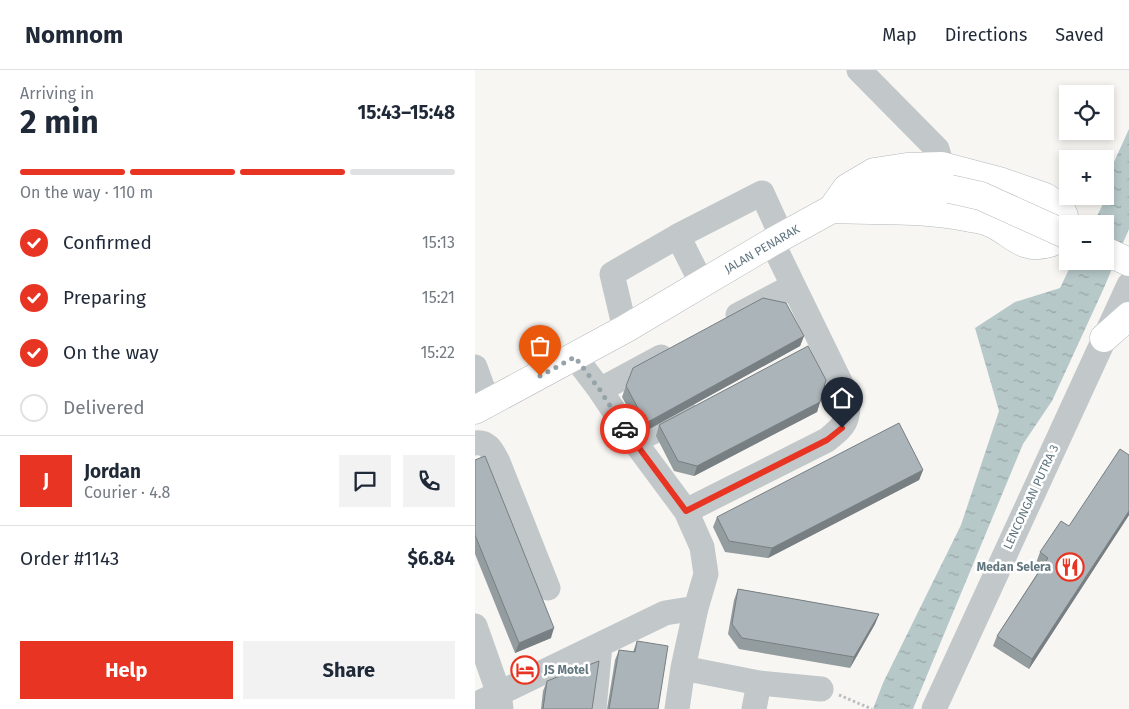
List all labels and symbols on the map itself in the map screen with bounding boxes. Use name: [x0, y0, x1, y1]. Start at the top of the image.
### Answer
street label: JALAN PENARAK: [722, 221, 803, 276]
pin: [519, 325, 561, 376]
pin: [821, 377, 863, 428]
courier: [600, 404, 650, 454]
street label: LENCONGAN PUTRA 3: [1001, 442, 1061, 552]
restaurant icon: Medan Selera: [1055, 552, 1085, 582]
place label: Medan Selera: [977, 560, 1051, 574]
hotel icon: JS Motel: [510, 655, 540, 685]
place label: JS Motel: [543, 663, 589, 677]

